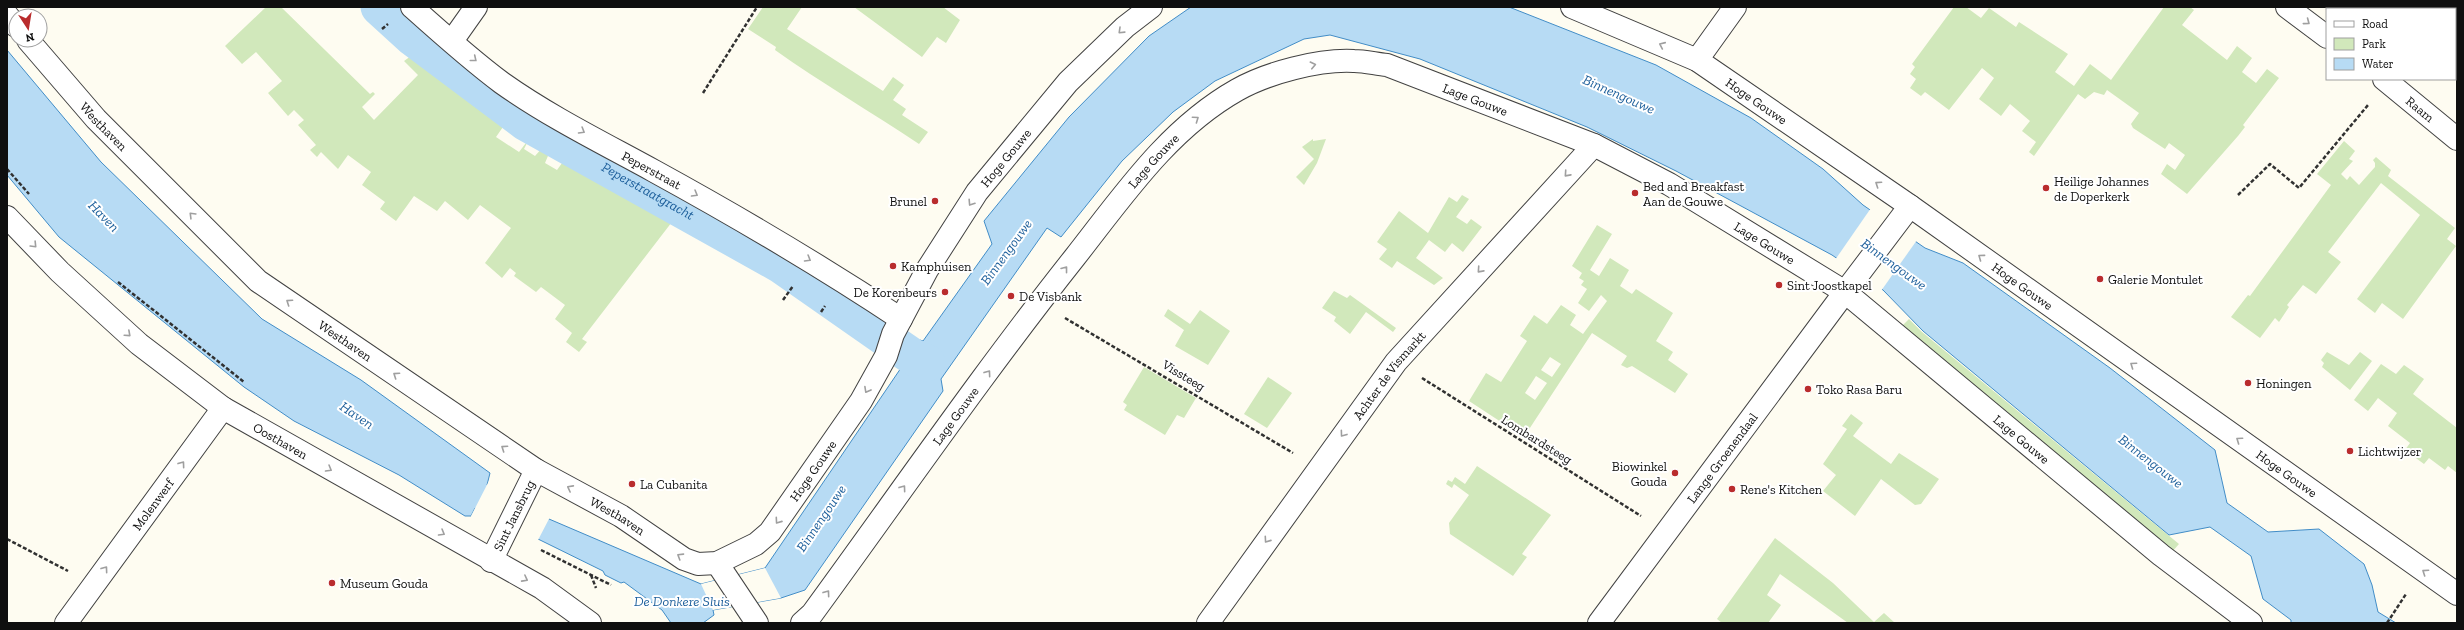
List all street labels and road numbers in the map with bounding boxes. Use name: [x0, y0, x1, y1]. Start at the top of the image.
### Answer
street label: Hoge Gouwe: [1723, 75, 1790, 128]
street label: Lage Gouwe: [1441, 80, 1510, 119]
street label: Raam: [2403, 93, 2438, 126]
street label: Westhaven: [77, 99, 131, 154]
street label: Hoge Gouwe: [977, 126, 1034, 190]
street label: Lage Gouwe: [1125, 131, 1182, 191]
street label: Peperstraat: [619, 148, 684, 193]
street label: Lage Gouwe: [1731, 219, 1797, 267]
street label: Hoge Gouwe: [1989, 260, 2056, 313]
street label: Westhaven: [315, 317, 375, 365]
street label: Achter de Vismarkt: [1350, 328, 1429, 423]
street label: Vissteeg: [1159, 356, 1208, 394]
street label: Lage Gouwe: [929, 384, 982, 448]
street label: Lange Groenendaal: [1684, 410, 1761, 506]
street label: Lombardsteeg: [1499, 412, 1575, 467]
street label: Lage Gouwe: [1990, 412, 2052, 467]
street label: Oosthaven: [251, 420, 311, 462]
street label: Hoge Gouwe: [787, 437, 840, 504]
street label: Hoge Gouwe: [2253, 447, 2320, 500]
street label: Molenwerf: [129, 475, 177, 533]
street label: Sint Jansbrug: [490, 477, 538, 554]
street label: Westhaven: [587, 494, 648, 538]

